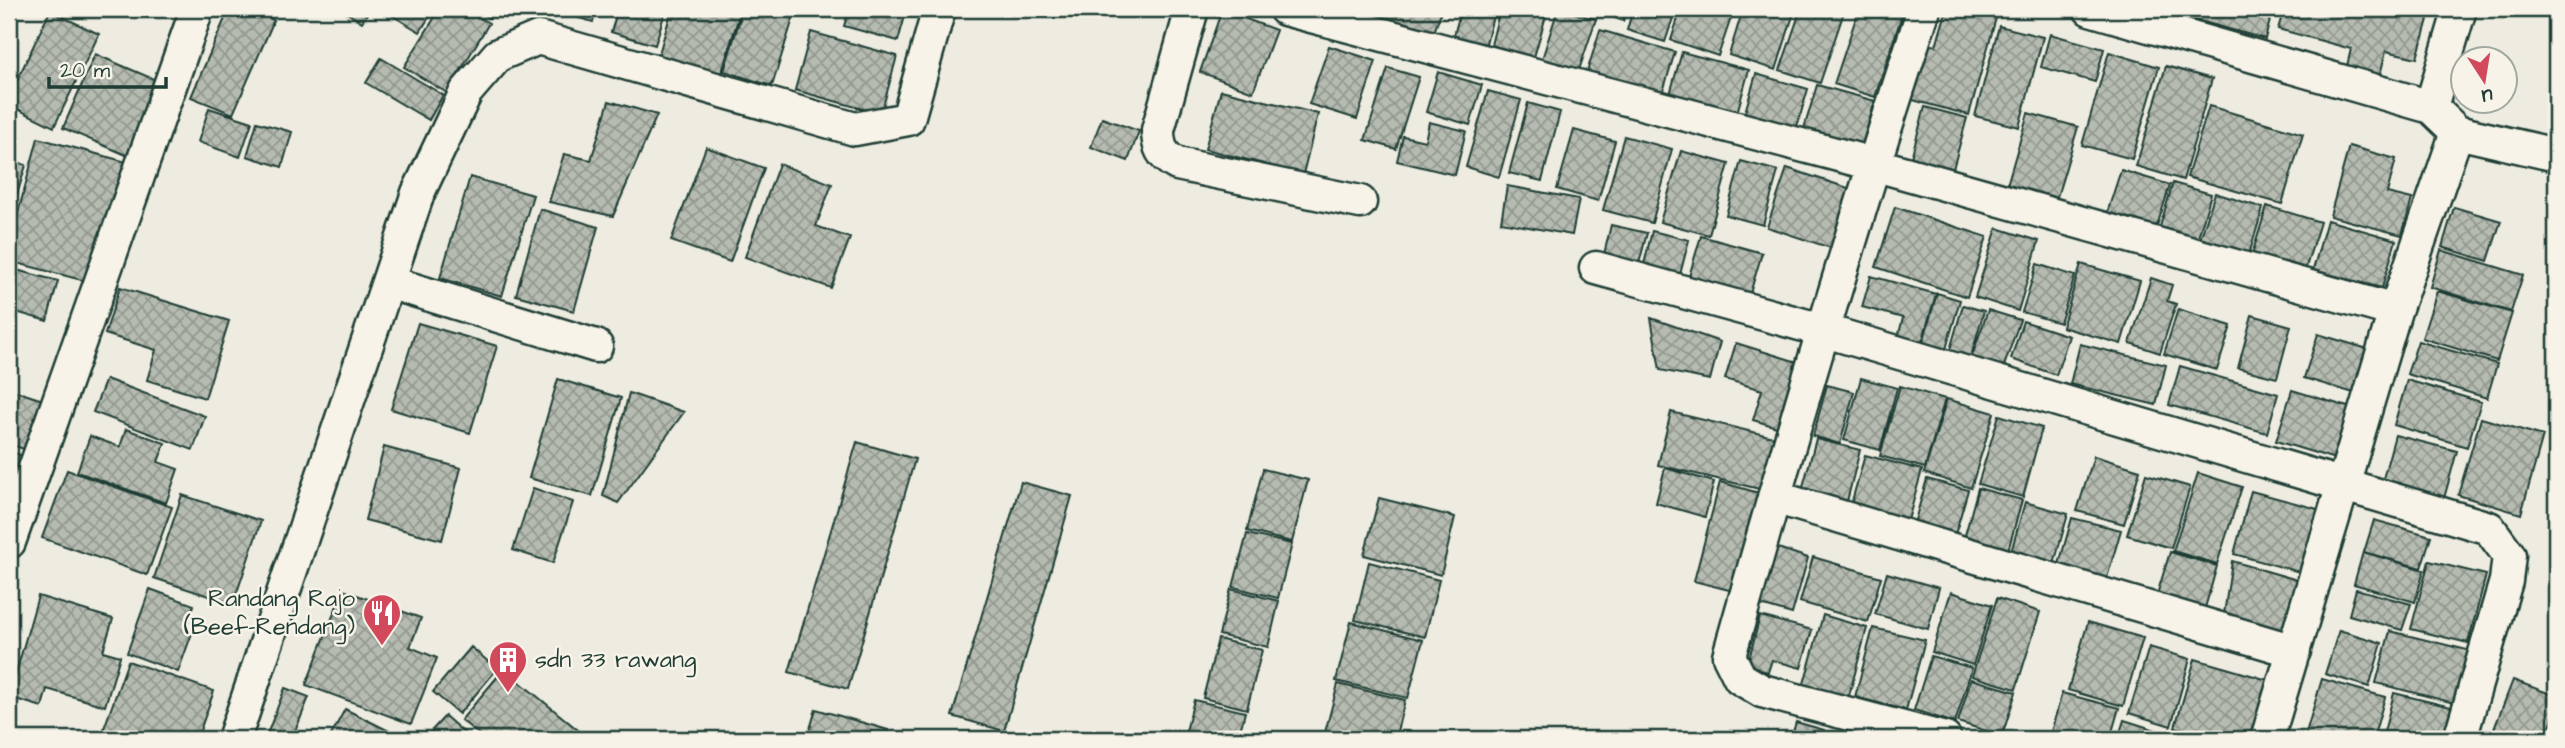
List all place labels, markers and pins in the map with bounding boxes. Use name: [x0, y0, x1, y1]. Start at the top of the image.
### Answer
place label: Randang Rajo (Beef-Rendang): [184, 582, 356, 645]
restaurant icon: Randang Rajo (Beef-Rendang): [361, 592, 403, 647]
building icon: sdn 33 rawang: [487, 639, 529, 694]
place label: sdn 33 rawang: [535, 643, 696, 678]

